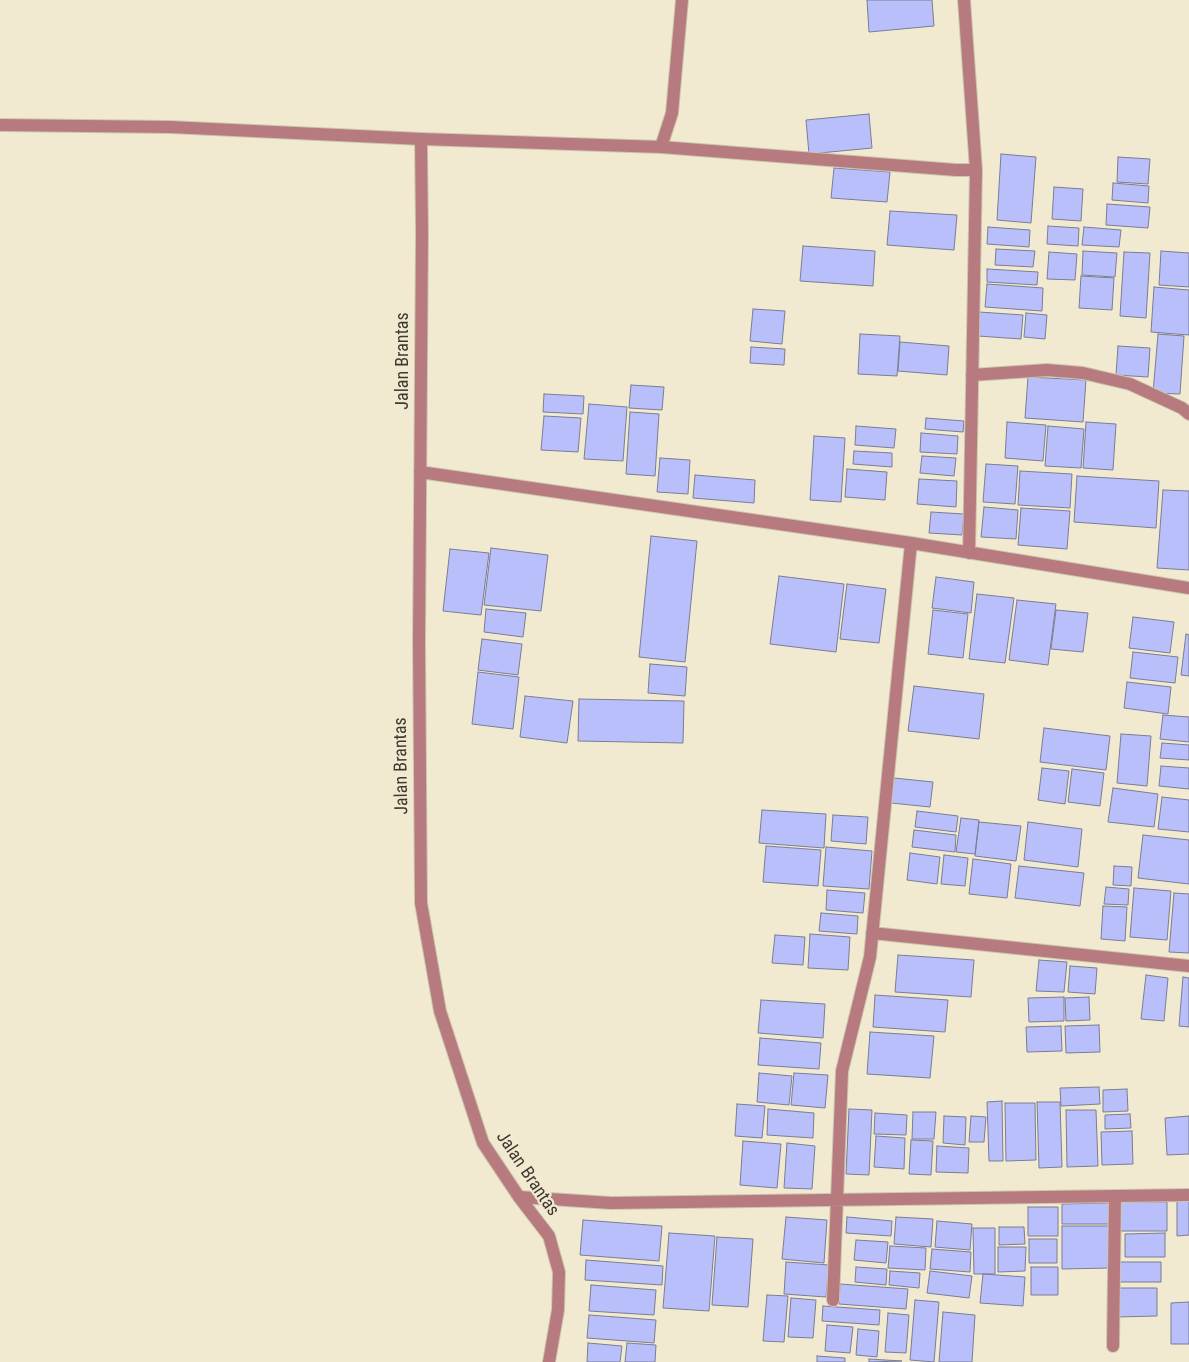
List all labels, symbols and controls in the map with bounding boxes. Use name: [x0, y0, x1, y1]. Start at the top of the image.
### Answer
street label: Jalan Brantas: [392, 312, 414, 410]
street label: Jalan Brantas: [390, 717, 414, 815]
street label: Jalan Brantas: [491, 1128, 563, 1220]

